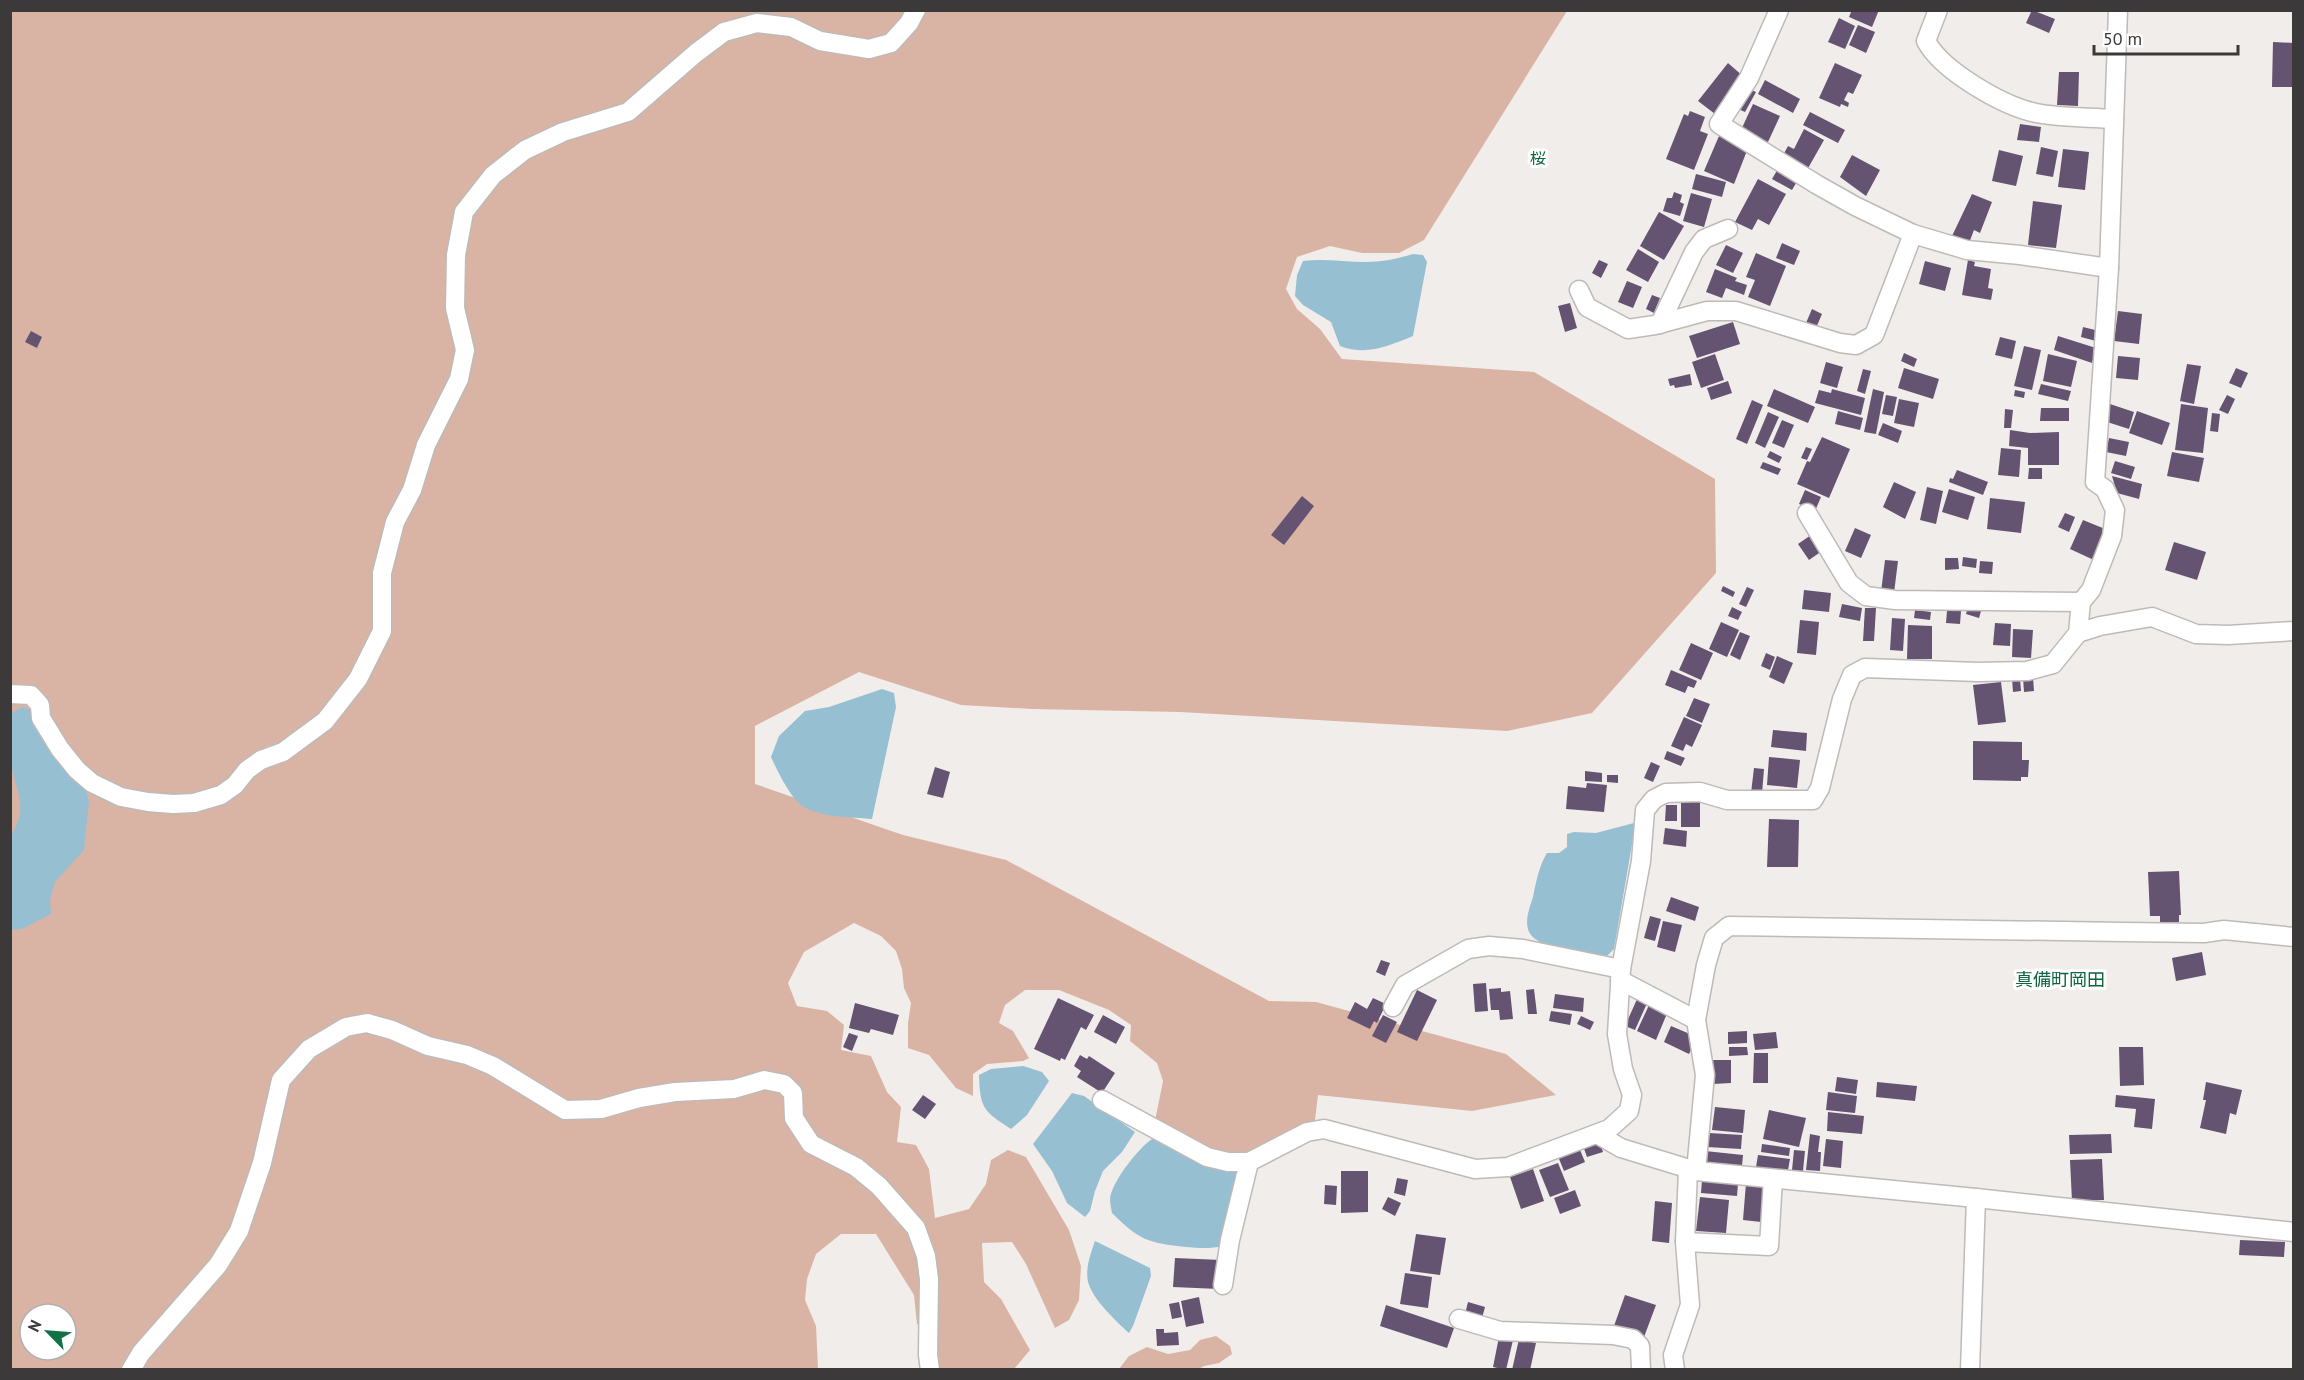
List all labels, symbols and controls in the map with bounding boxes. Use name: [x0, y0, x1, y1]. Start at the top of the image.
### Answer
scale bar: [2094, 18, 2238, 56]
text: 50 m: [2103, 27, 2142, 50]
district label: 桜: [1530, 148, 1546, 168]
district label: 真備町岡田: [2015, 968, 2105, 991]
north arrow: [18, 1302, 78, 1362]
text: N: [23, 1317, 46, 1335]

